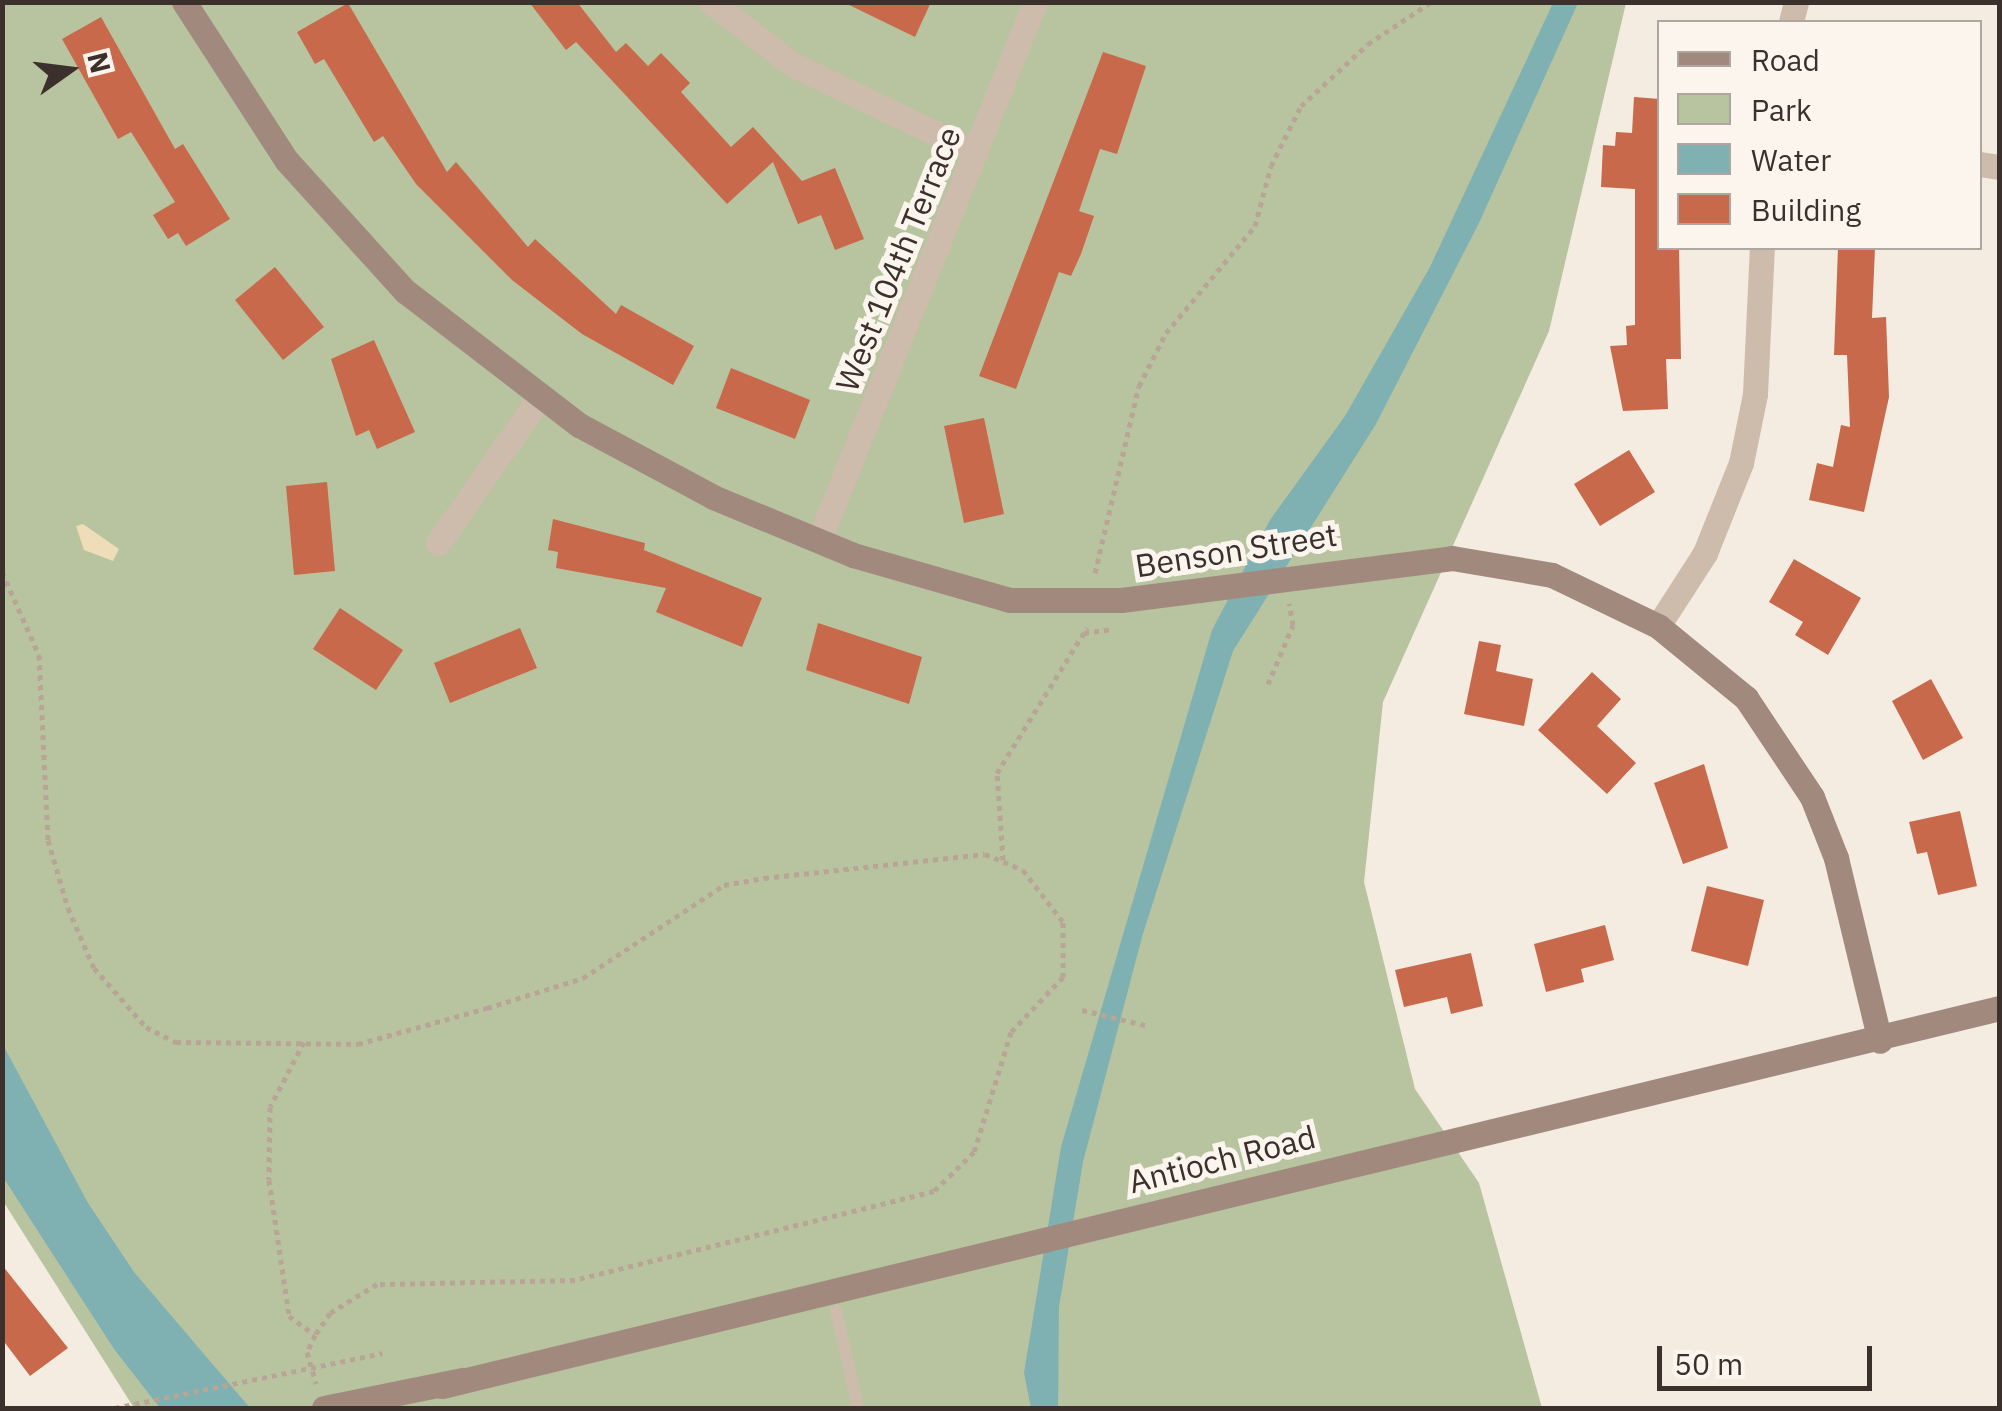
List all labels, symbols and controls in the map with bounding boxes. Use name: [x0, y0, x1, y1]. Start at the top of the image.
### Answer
north arrow: [20, 20, 120, 120]
legend: [1657, 20, 1982, 250]
text: Road: [1751, 40, 1820, 79]
text: N: [79, 48, 120, 77]
text: Park: [1751, 90, 1812, 129]
street label: West 104th Terrace: [827, 121, 969, 397]
text: Water: [1751, 140, 1831, 179]
text: Building: [1751, 190, 1861, 229]
street label: Benson Street: [1132, 515, 1340, 585]
street label: Antioch Road: [1125, 1117, 1319, 1201]
scale bar: [1662, 1326, 1877, 1388]
text: 50 m: [1674, 1344, 1743, 1383]

